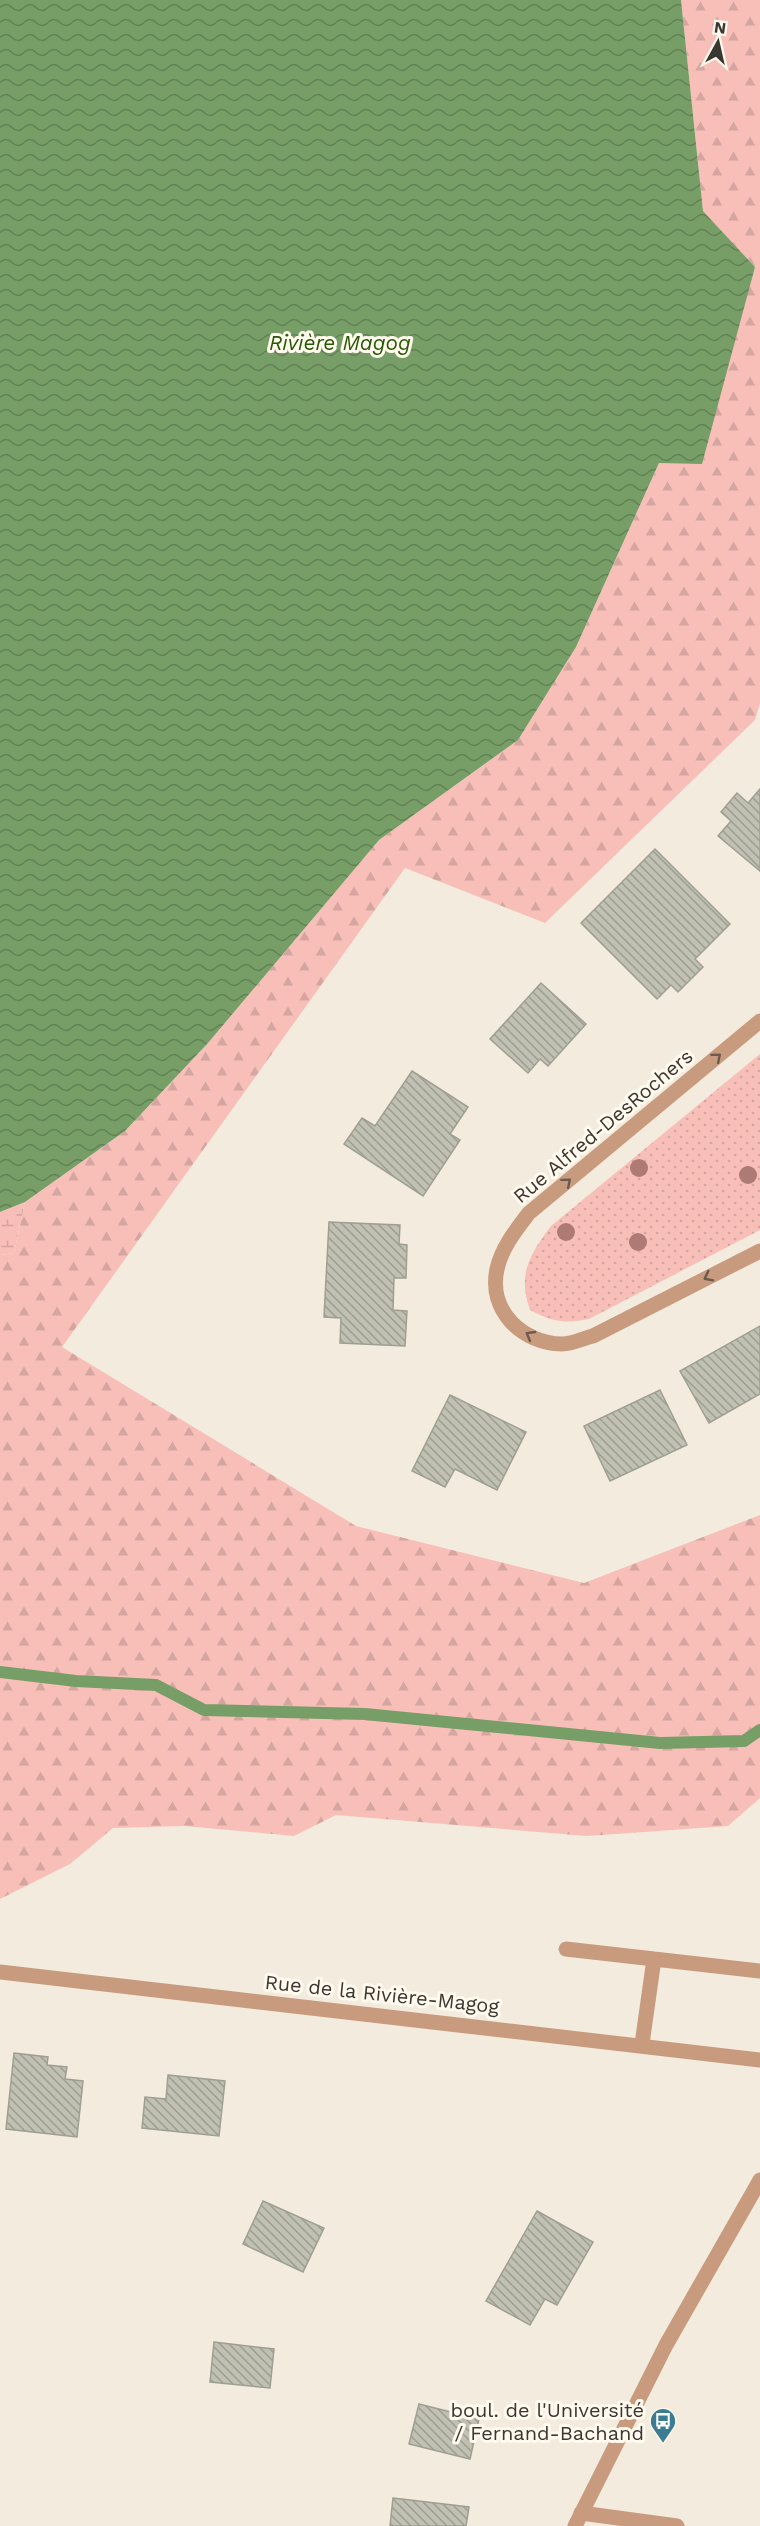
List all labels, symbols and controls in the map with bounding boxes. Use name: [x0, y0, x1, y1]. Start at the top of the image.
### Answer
north arrow: [688, 12, 748, 72]
text: N: [713, 17, 727, 38]
water label: Rivière Magog: [269, 330, 411, 355]
street label: Rue Alfred-DesRochers: [508, 1044, 698, 1208]
one-way arrow: [710, 1053, 721, 1064]
one-way arrow: [560, 1178, 571, 1189]
one-way arrow: [703, 1270, 714, 1282]
one-way arrow: [526, 1331, 536, 1342]
street label: Rue de la Rivière-Magog: [264, 1970, 501, 2018]
place label: boul. de l'Université / Fernand-Bachand: [450, 2398, 644, 2445]
bus stop icon: boul. de l'Université / Fernand-Bachand: [648, 2406, 678, 2444]

